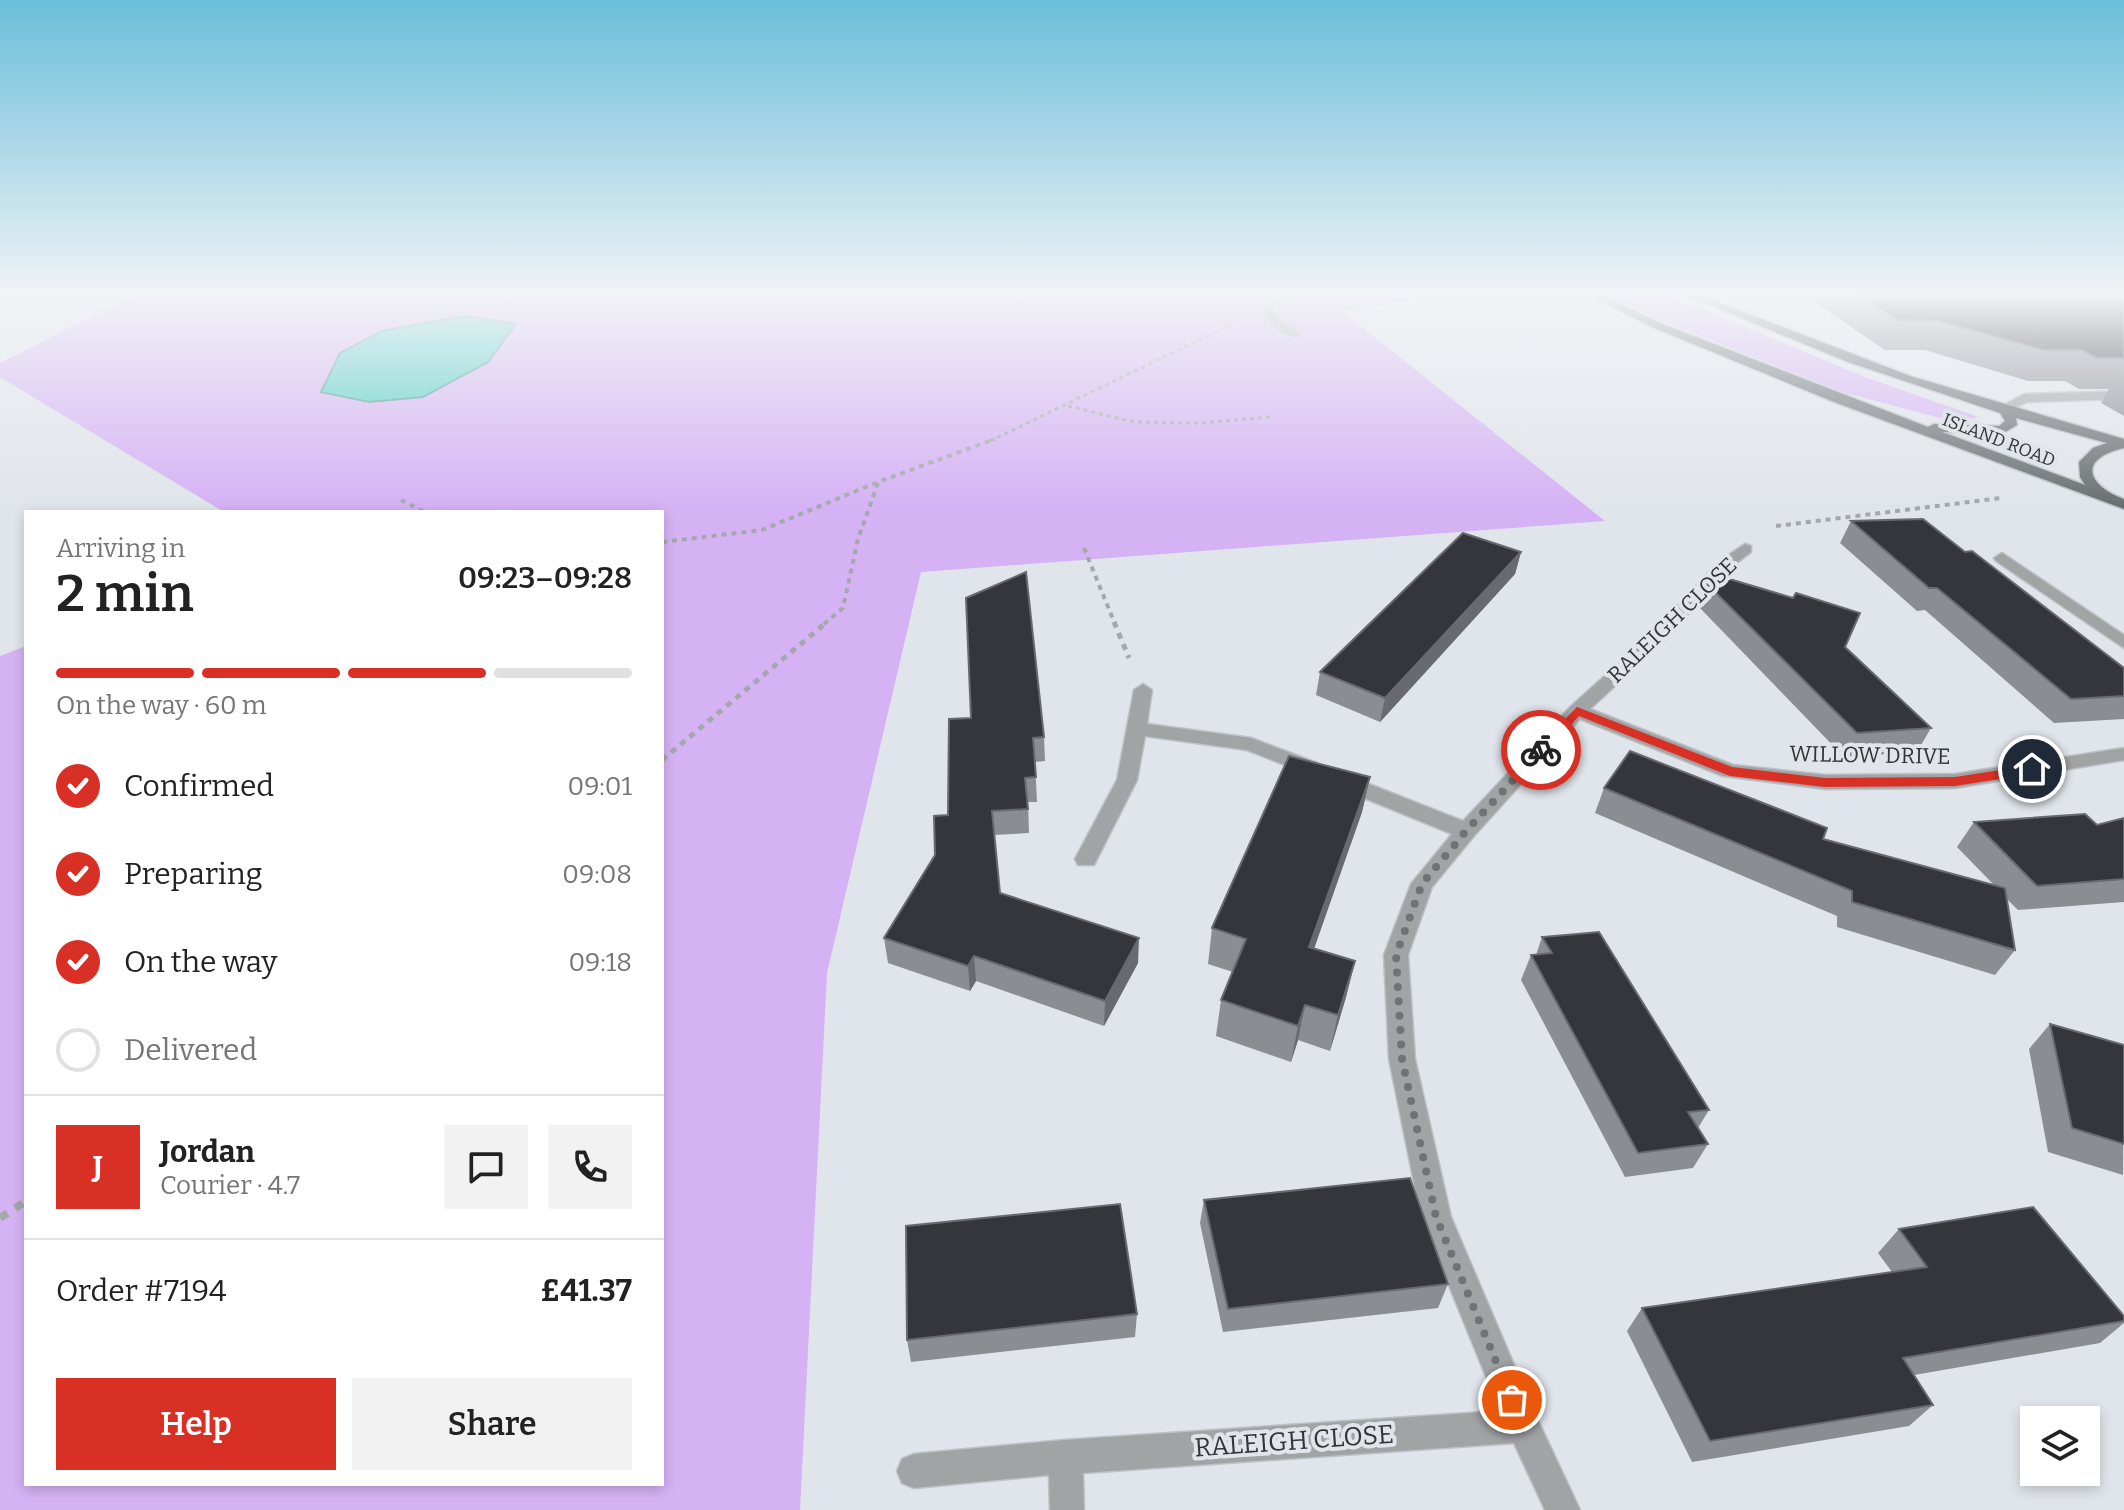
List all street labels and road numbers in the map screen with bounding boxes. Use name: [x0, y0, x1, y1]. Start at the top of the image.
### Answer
street label: ISLAND ROAD: [1940, 408, 2058, 472]
street label: RALEIGH CLOSE: [1602, 552, 1742, 688]
street label: WILLOW DRIVE: [1789, 740, 1951, 770]
street label: RALEIGH CLOSE: [1193, 1419, 1395, 1463]

